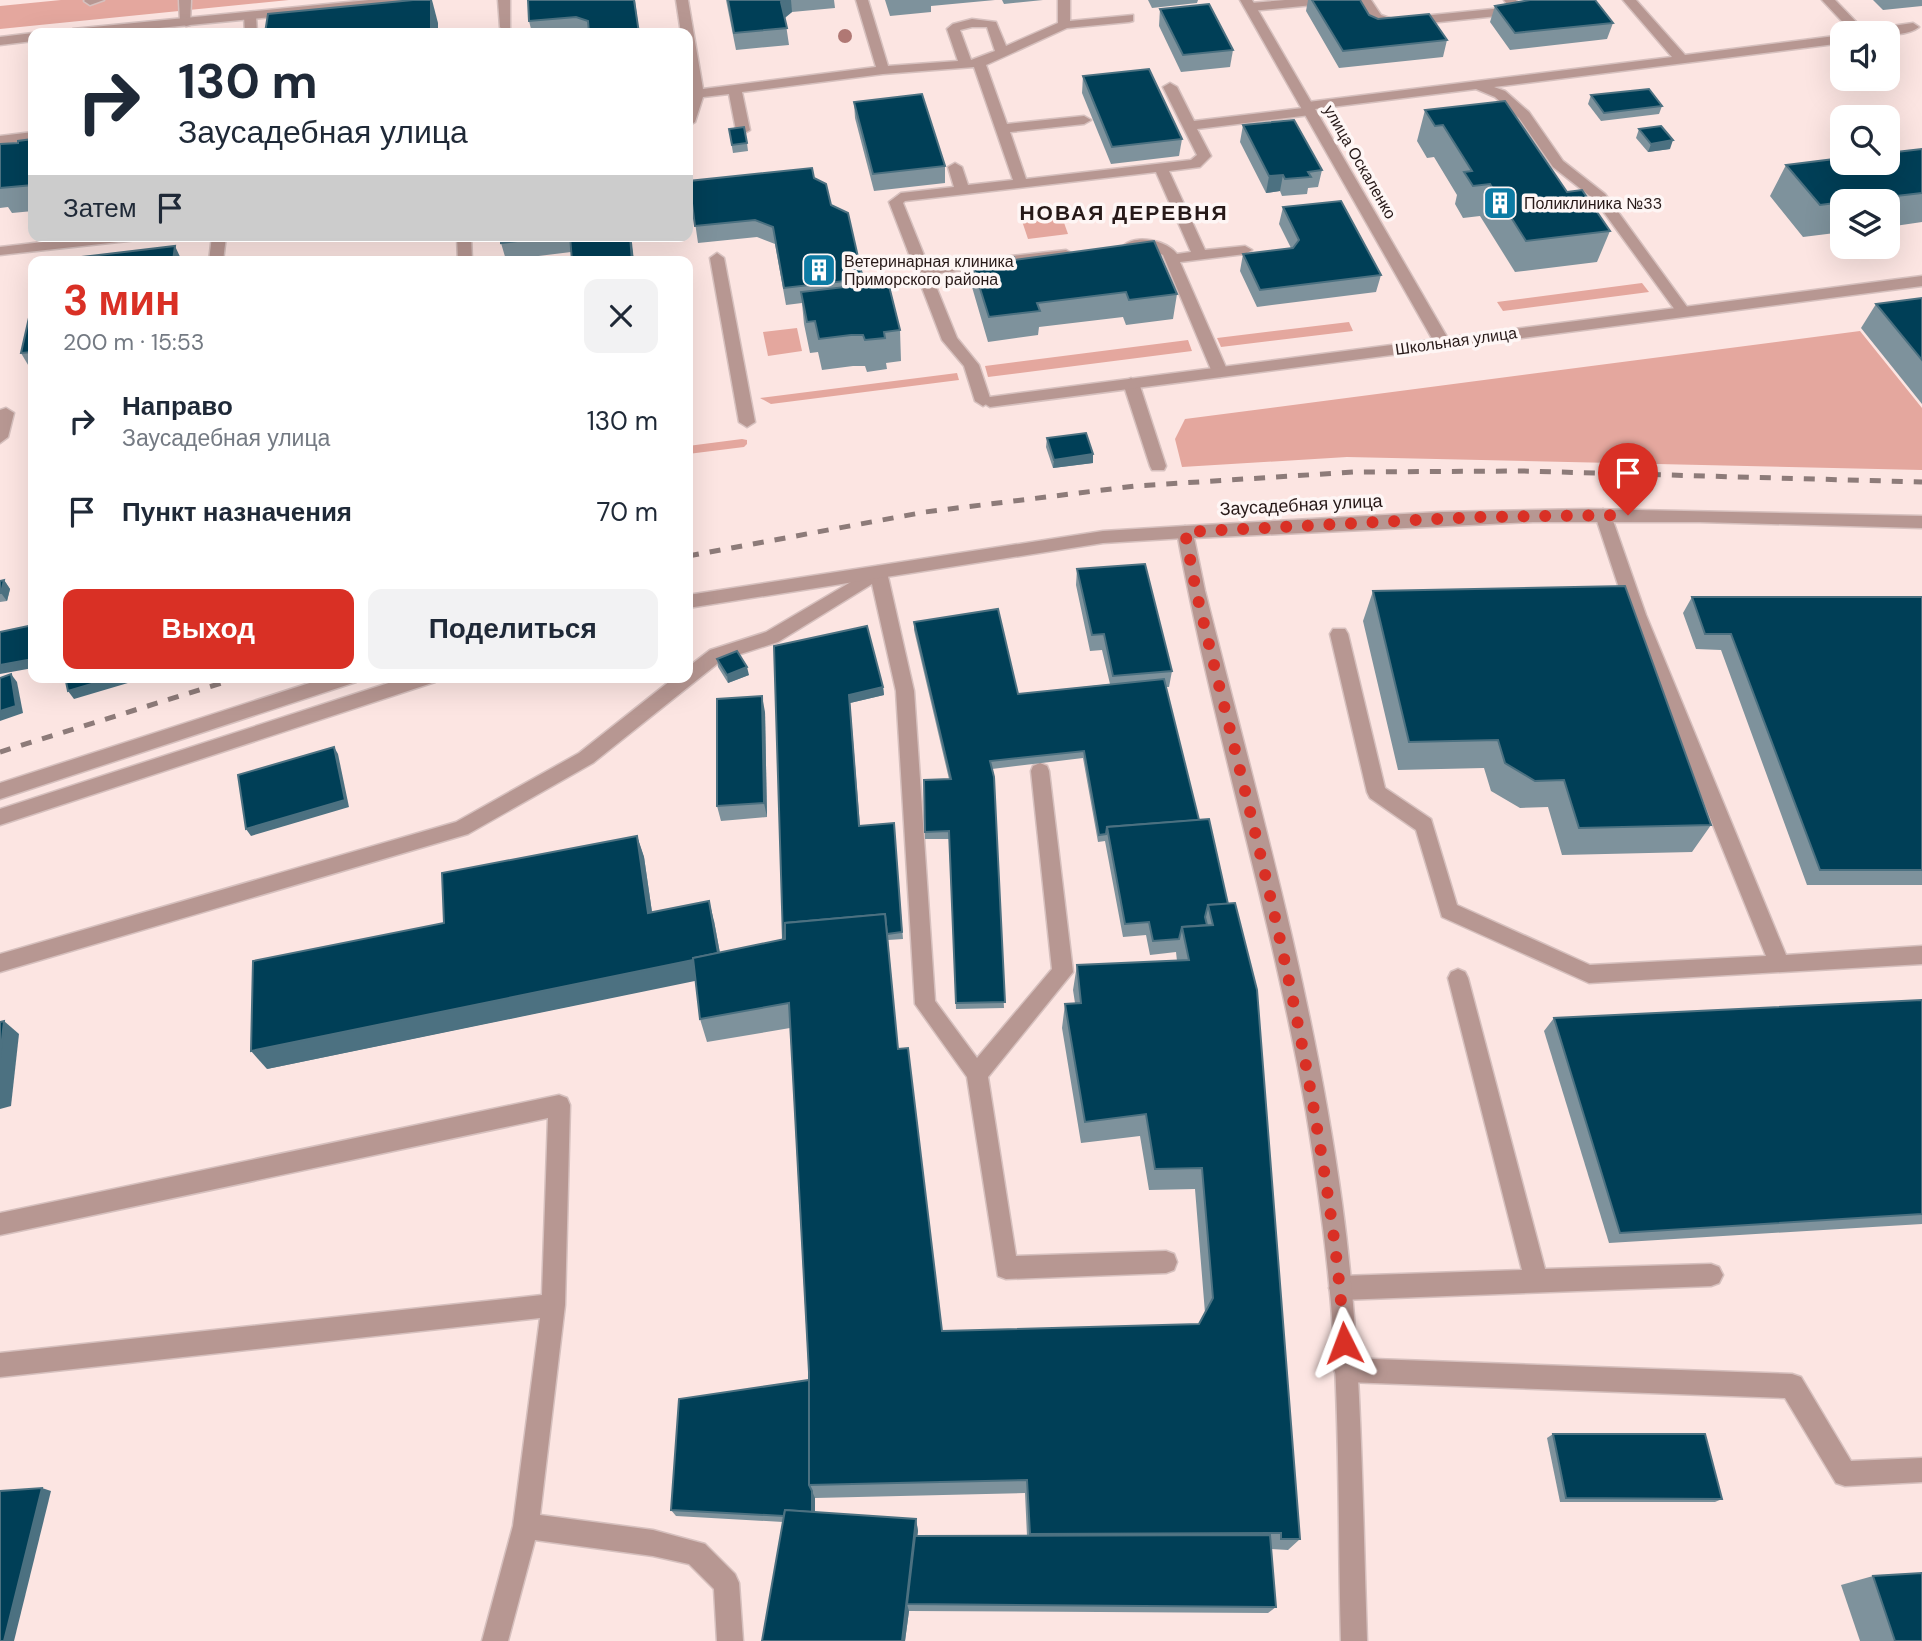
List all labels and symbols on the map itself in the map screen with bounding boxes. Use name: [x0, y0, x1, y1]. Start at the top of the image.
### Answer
street label: улица Оскаленко: [1319, 101, 1401, 223]
building icon: Поликлиника №33: [1481, 184, 1519, 222]
place label: Поликлиника №33: [1524, 193, 1662, 214]
district label: НОВАЯ ДЕРЕВНЯ: [1019, 199, 1229, 227]
building icon: Ветеринарная клиника Приморского района: [800, 251, 838, 289]
place label: Ветеринарная клиника Приморского района: [844, 251, 1014, 290]
street label: Школьная улица: [1394, 322, 1518, 360]
pin: [1598, 443, 1658, 515]
street label: Заусадебная улица: [1219, 489, 1384, 521]
position arrow: [1307, 1306, 1381, 1380]

